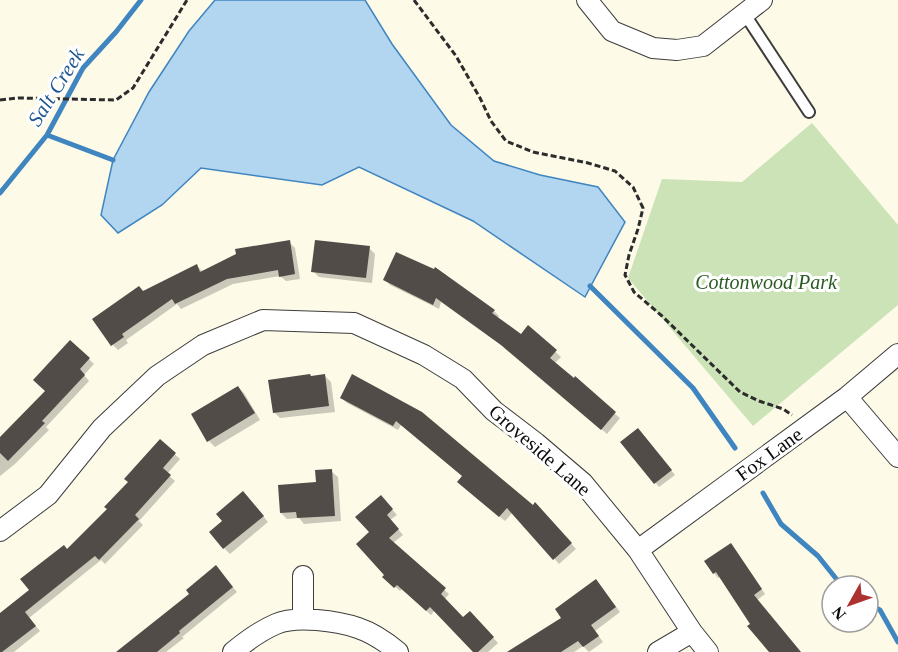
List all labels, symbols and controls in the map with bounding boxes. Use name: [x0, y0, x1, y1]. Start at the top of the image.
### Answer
water label: Salt Creek: [23, 43, 90, 130]
park label: Cottonwood Park: [695, 271, 838, 293]
street label: Groveside Lane: [485, 400, 595, 500]
street label: Fox Lane: [732, 423, 806, 485]
north arrow: [820, 574, 880, 634]
text: N: [828, 603, 849, 623]

